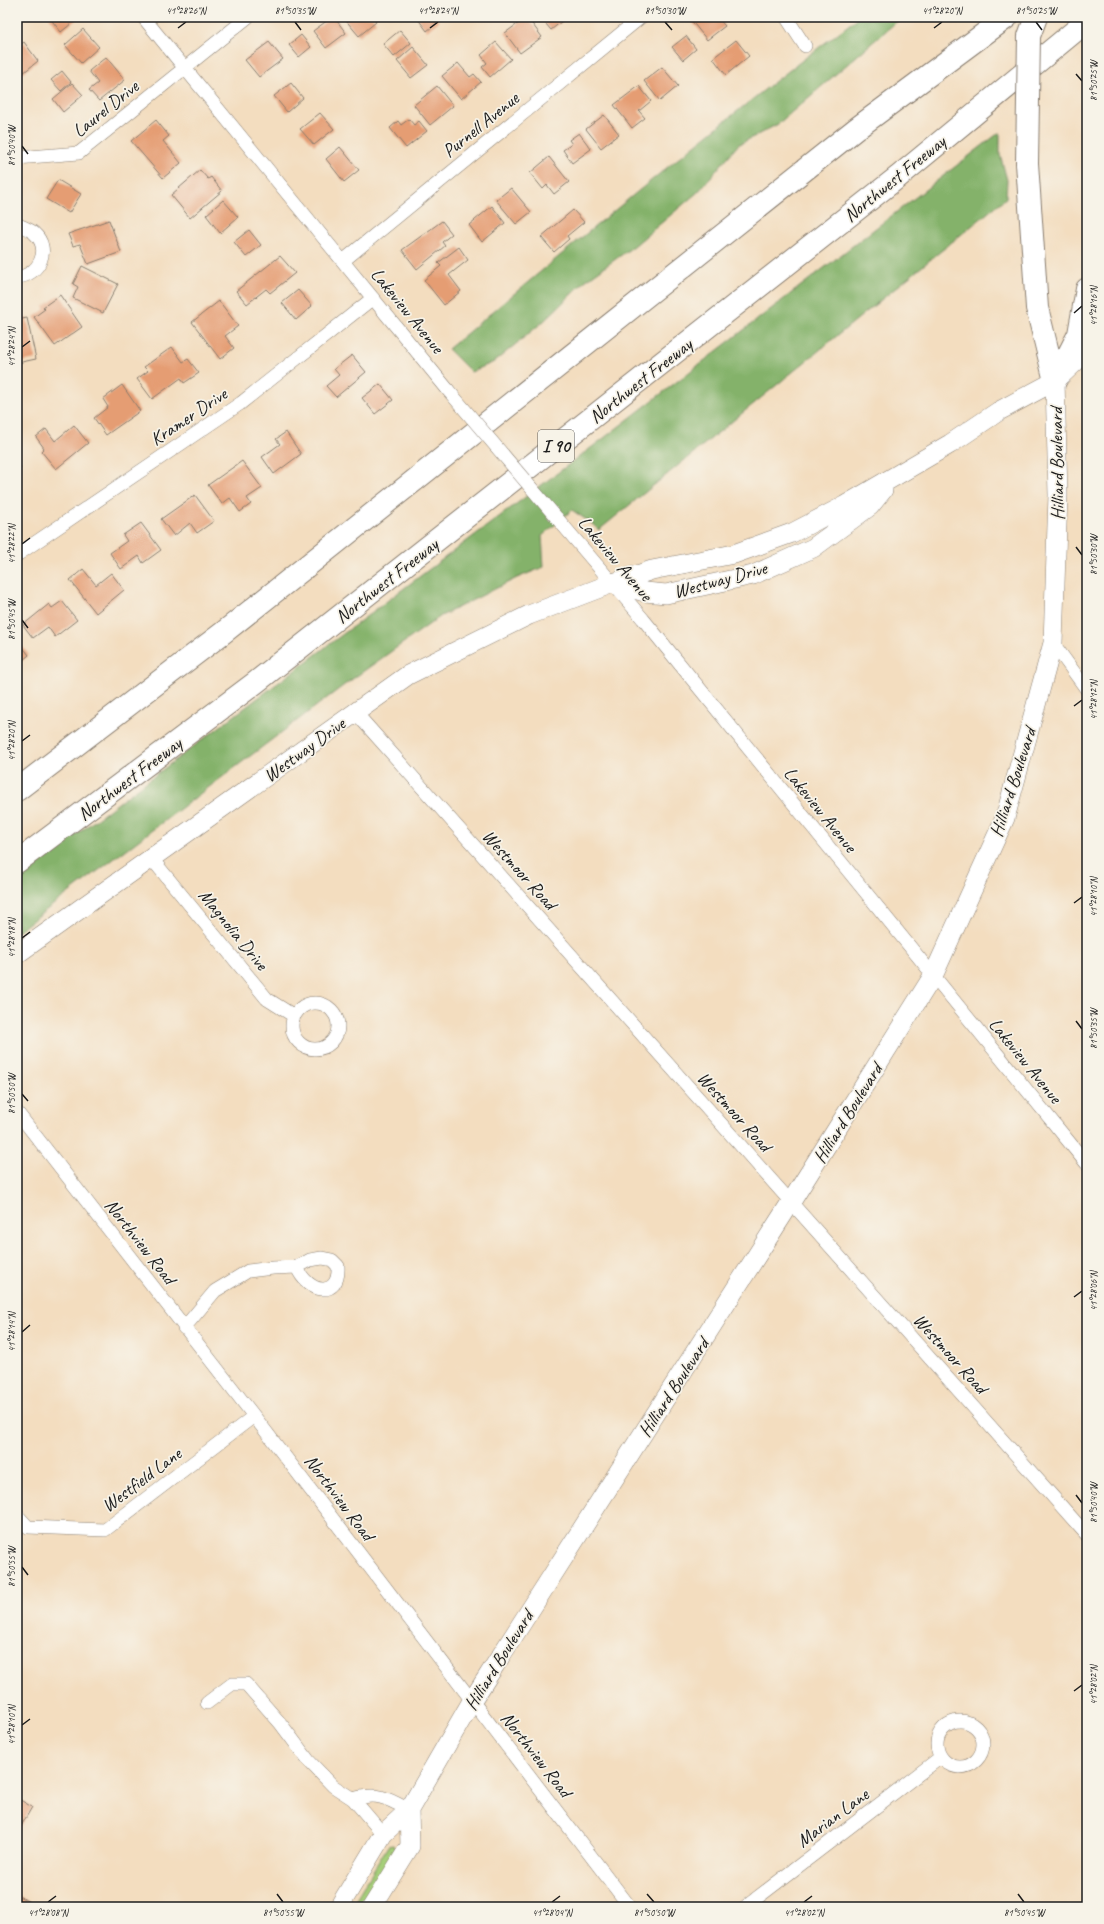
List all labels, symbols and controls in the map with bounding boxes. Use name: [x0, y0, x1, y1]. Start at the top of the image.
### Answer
text: 41°28'26"N: [166, 4, 208, 17]
text: 81°50'35"W: [275, 4, 317, 17]
text: 41°28'24"N: [418, 4, 460, 17]
text: 81°50'30"W: [645, 4, 687, 17]
text: 41°28'20"N: [922, 4, 964, 17]
text: 81°50'25"W: [1016, 4, 1058, 17]
text: 81°50'25"W: [1087, 59, 1100, 101]
street label: Laurel Drive: [68, 74, 145, 143]
street label: Purnell Avenue: [437, 85, 525, 163]
text: 81°50'40"W: [5, 124, 18, 166]
street label: Northwest Freeway: [839, 129, 952, 227]
street label: Lakeview Avenue: [365, 263, 450, 360]
text: 41°28'16"N: [1087, 284, 1100, 326]
text: 41°28'24"N: [5, 325, 18, 367]
street label: Northwest Freeway: [584, 332, 698, 429]
street label: Kramer Drive: [145, 381, 233, 451]
street label: Hilliard Boulevard: [1044, 404, 1070, 521]
road number: I 90: [538, 430, 574, 462]
street label: Lakeview Avenue: [573, 511, 659, 607]
text: 41°28'22"N: [5, 522, 18, 564]
street label: Northwest Freeway: [330, 532, 444, 629]
text: 81°50'30"W: [1087, 533, 1100, 575]
street label: Westway Drive: [671, 556, 771, 604]
text: 81°50'45"W: [5, 598, 18, 640]
text: 41°28'12"N: [1087, 678, 1100, 720]
street label: Westway Drive: [259, 711, 352, 787]
text: 41°28'20"N: [5, 719, 18, 761]
street label: Hilliard Boulevard: [984, 722, 1043, 840]
street label: Northwest Freeway: [73, 731, 188, 826]
street label: Lakeview Avenue: [778, 762, 863, 859]
street label: Westmoor Road: [477, 824, 564, 918]
text: 41°28'10"N: [1087, 875, 1100, 917]
street label: Magnolia Drive: [193, 884, 274, 977]
text: 41°28'18"N: [5, 916, 18, 958]
text: 81°50'35"W: [1087, 1007, 1100, 1049]
street label: Lakeview Avenue: [983, 1013, 1068, 1110]
street label: Hilliard Boulevard: [808, 1056, 890, 1168]
street label: Westmoor Road: [692, 1066, 779, 1160]
text: 81°50'50"W: [5, 1072, 18, 1114]
street label: Northview Road: [99, 1194, 183, 1291]
text: 41°28'06"N: [1087, 1269, 1100, 1311]
street label: Westmoor Road: [908, 1308, 995, 1402]
text: 41°28'14"N: [5, 1310, 18, 1352]
street label: Hilliard Boulevard: [633, 1331, 717, 1441]
street label: Westfield Lane: [97, 1441, 188, 1518]
street label: Northview Road: [299, 1450, 381, 1548]
text: 81°50'40"W: [1087, 1481, 1100, 1523]
text: 81°50'55"W: [5, 1545, 18, 1587]
street label: Hilliard Boulevard: [459, 1603, 541, 1715]
text: 41°28'02"N: [1087, 1663, 1100, 1705]
text: 41°28'10"N: [5, 1703, 18, 1745]
street label: Northview Road: [495, 1707, 579, 1804]
street label: Marian Lane: [792, 1782, 875, 1853]
text: 41°28'08"N: [28, 1906, 70, 1919]
text: 81°50'55"W: [263, 1906, 305, 1919]
text: 41°28'04"N: [532, 1906, 574, 1919]
text: 81°50'50"W: [634, 1906, 676, 1919]
text: 41°28'02"N: [784, 1906, 826, 1919]
text: 81°50'45"W: [1004, 1906, 1046, 1919]

